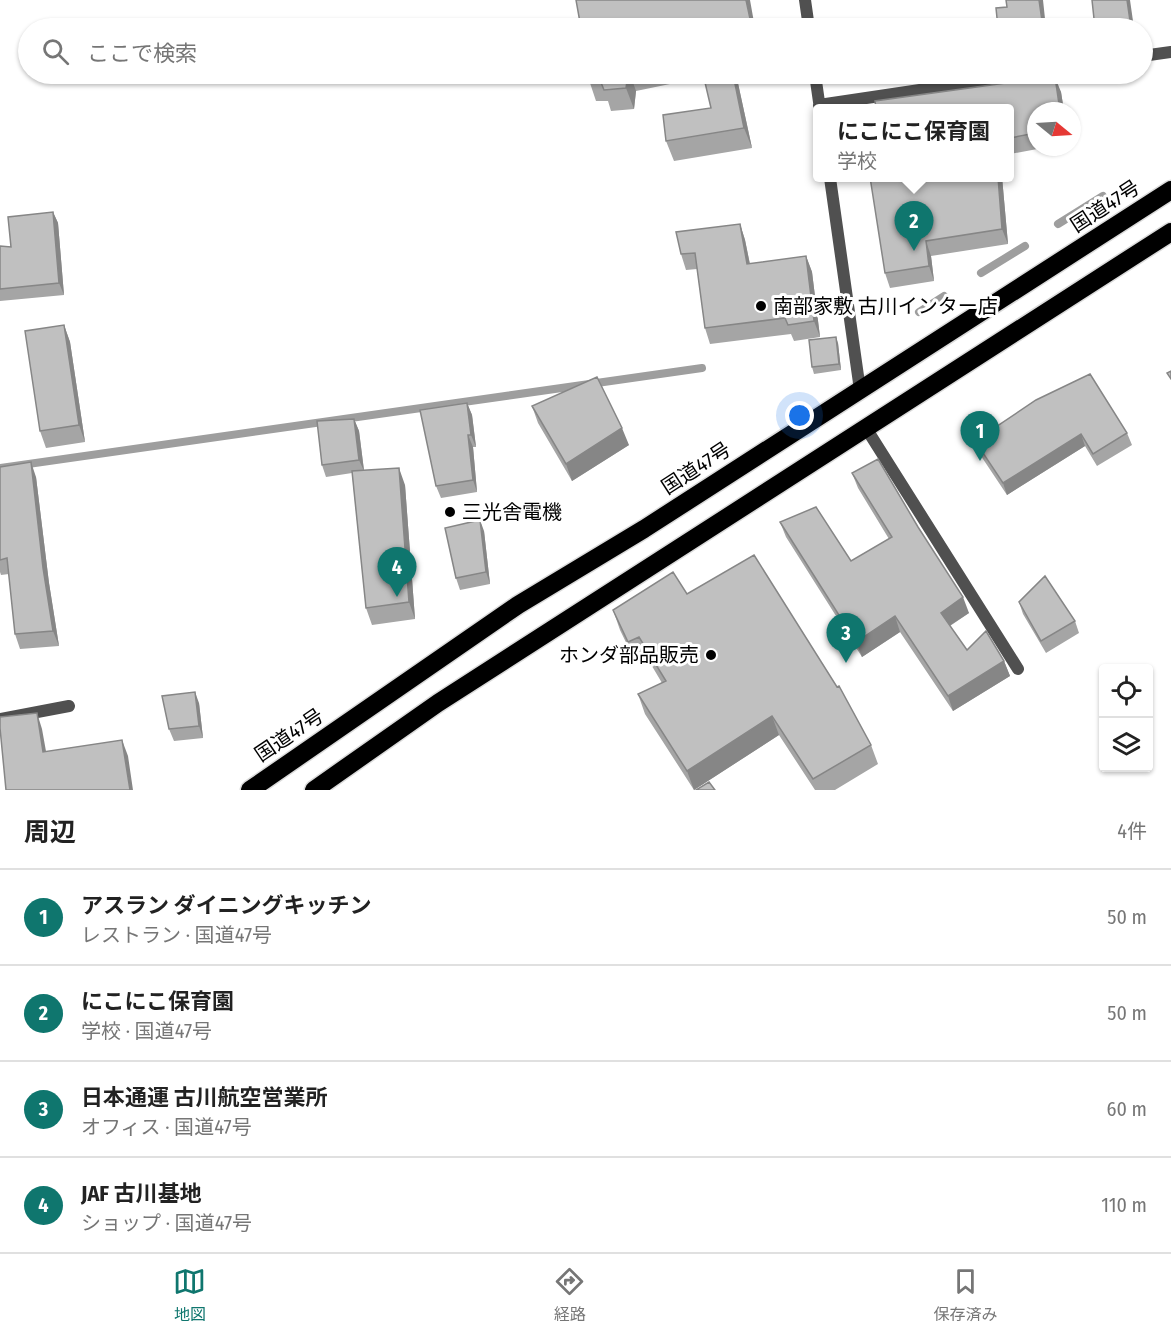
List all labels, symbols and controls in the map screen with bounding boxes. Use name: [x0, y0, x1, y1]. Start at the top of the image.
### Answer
search box: [18, 18, 1153, 84]
icon: search: [39, 35, 72, 68]
text: ここで検索: [87, 40, 197, 67]
north arrow: [1027, 102, 1081, 156]
popup: [813, 104, 1014, 182]
text: にこにこ保育園: [837, 118, 990, 145]
text: 学校: [837, 149, 877, 173]
street label: 国道47号: [1066, 175, 1144, 237]
pin: 2: [894, 202, 934, 251]
place label: 南部家敷 古川インター店: [773, 294, 998, 318]
marker: 南部家敷 古川インター店: [754, 299, 768, 313]
your location: [785, 401, 814, 430]
pin: 1: [960, 412, 1000, 461]
street label: 国道47号: [657, 437, 735, 499]
place label: 三光舎電機: [462, 500, 562, 524]
marker: 三光舎電機: [443, 505, 457, 519]
pin: 4: [378, 548, 416, 597]
pin: 3: [826, 614, 866, 663]
place label: ホンダ部品販売: [559, 643, 699, 667]
marker: ホンダ部品販売: [704, 648, 718, 662]
map controls: [1099, 664, 1153, 772]
button: locate: [1099, 664, 1153, 718]
street label: 国道47号: [250, 703, 328, 767]
button: layers: [1099, 718, 1153, 772]
text: 周辺: [24, 817, 76, 848]
text: 4件: [1117, 819, 1147, 843]
text: アスラン ダイニングキッチン: [81, 892, 372, 919]
text: 1: [39, 905, 48, 929]
text: 50 m: [1107, 905, 1147, 929]
text: レストラン · 国道47号: [81, 923, 272, 947]
text: にこにこ保育園: [81, 988, 234, 1015]
text: 2: [39, 1001, 48, 1025]
text: 50 m: [1107, 1001, 1147, 1025]
text: 学校 · 国道47号: [81, 1019, 212, 1043]
text: 日本通運 古川航空営業所: [81, 1084, 328, 1111]
text: 3: [39, 1097, 48, 1121]
text: 60 m: [1107, 1097, 1147, 1121]
text: オフィス · 国道47号: [81, 1115, 252, 1139]
text: JAF 古川基地: [81, 1180, 202, 1207]
text: 4: [38, 1193, 49, 1217]
text: 110 m: [1101, 1193, 1147, 1217]
text: ショップ · 国道47号: [81, 1211, 252, 1235]
tab: 地図: [173, 1265, 206, 1325]
tab: 経路: [553, 1265, 586, 1325]
tab: 保存済み: [933, 1265, 997, 1325]

